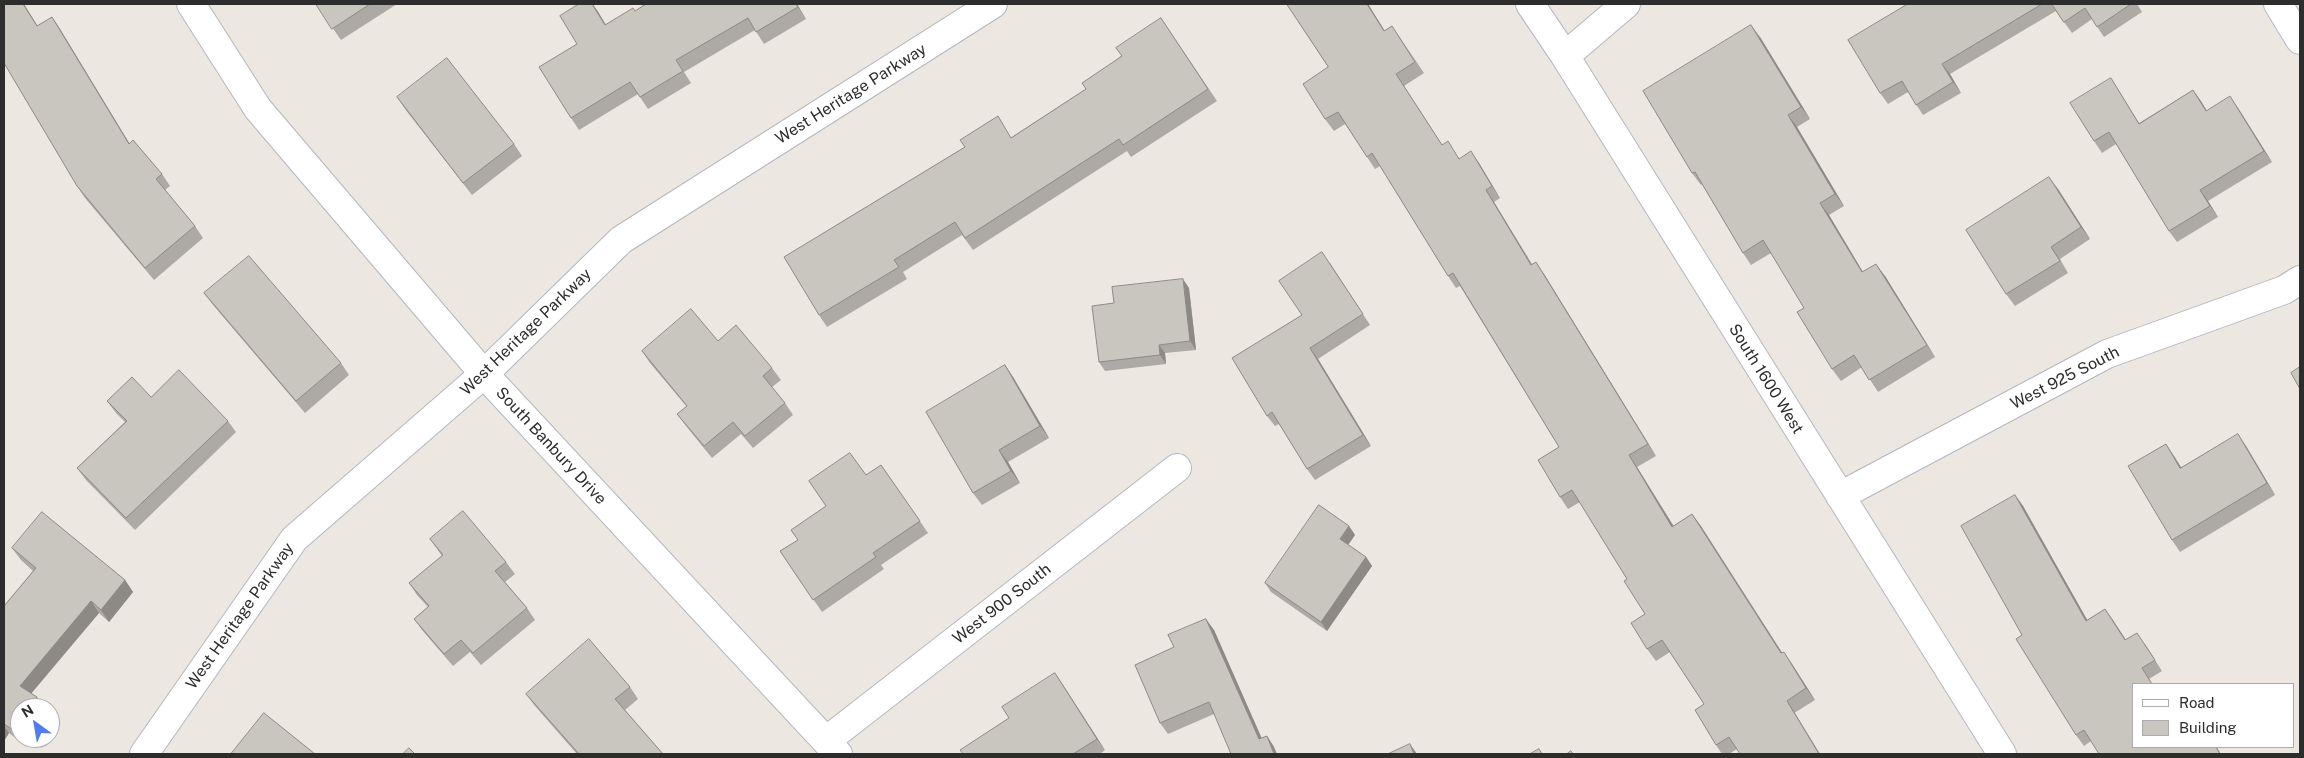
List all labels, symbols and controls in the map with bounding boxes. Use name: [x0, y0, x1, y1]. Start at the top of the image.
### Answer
street label: West Heritage Parkway: [772, 40, 930, 148]
street label: West Heritage Parkway: [457, 265, 595, 399]
street label: South 1600 West: [1725, 321, 1807, 437]
street label: West 925 South: [2007, 342, 2123, 414]
street label: South Banbury Drive: [492, 383, 610, 509]
street label: West Heritage Parkway: [182, 539, 298, 693]
street label: West 900 South: [949, 560, 1055, 648]
legend: [2132, 683, 2294, 748]
text: Road: [2179, 694, 2215, 711]
north arrow: [10, 698, 60, 748]
text: N: [19, 701, 36, 721]
text: Building: [2179, 719, 2237, 736]

